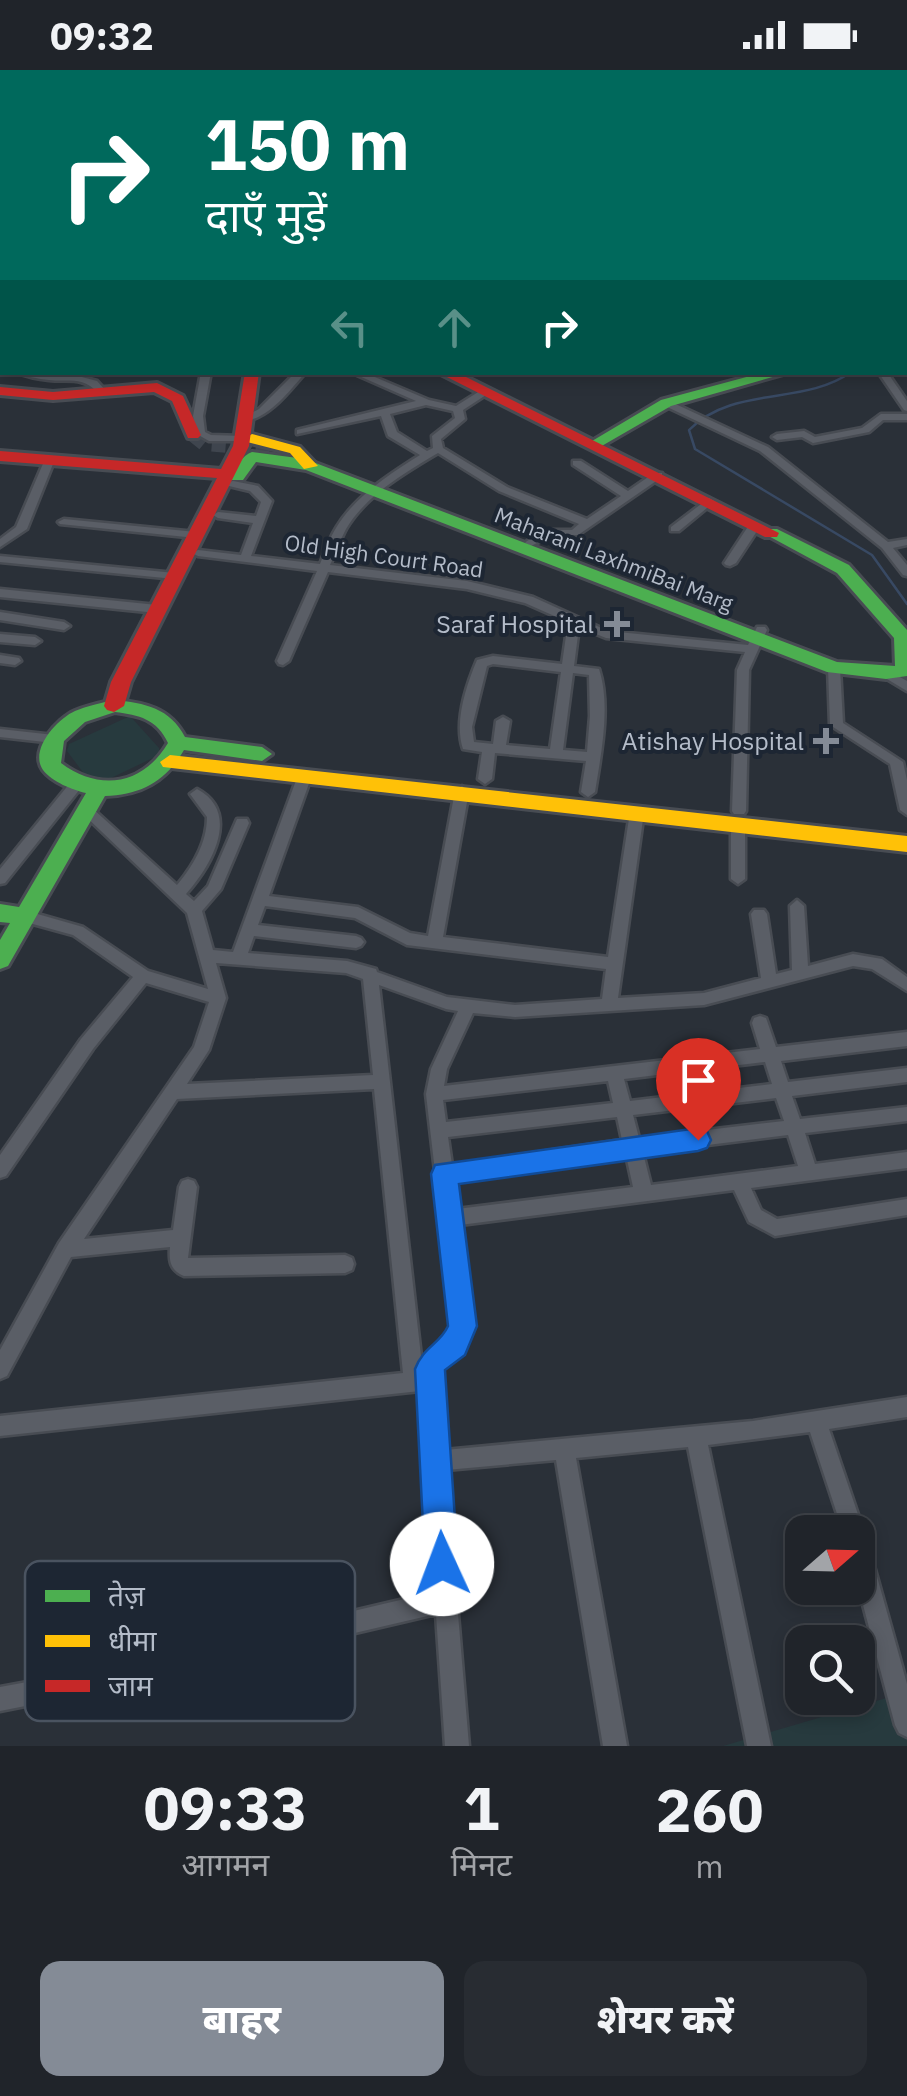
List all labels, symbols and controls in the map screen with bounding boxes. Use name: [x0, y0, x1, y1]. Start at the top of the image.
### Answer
text: 09:32: [50, 11, 154, 60]
text: 150 m: [205, 98, 410, 189]
icon: right: [40, 110, 170, 240]
text: दाएँ मुड़ें: [205, 186, 327, 244]
icon: left: [322, 300, 377, 355]
icon: ahead: [427, 300, 482, 355]
icon: right: [532, 300, 587, 355]
street label: Maharani LaxhmiBai Marg: [491, 500, 738, 618]
street label: Old High Court Road: [283, 527, 485, 584]
place label: Saraf Hospital: [436, 607, 594, 640]
marker: Saraf Hospital: [604, 611, 630, 637]
place label: Atishay Hospital: [622, 724, 804, 757]
marker: Atishay Hospital: [813, 728, 839, 754]
pin: [656, 1038, 741, 1141]
icon: arrive: [671, 1053, 726, 1108]
position arrow: [390, 1512, 494, 1616]
north arrow: [785, 1515, 875, 1605]
map controls: [785, 1515, 875, 1715]
legend: [25, 1561, 355, 1721]
text: तेज़: [108, 1577, 146, 1614]
text: धीमा: [108, 1622, 157, 1659]
button: search: [785, 1625, 875, 1715]
text: जाम: [108, 1667, 154, 1704]
text: 09:33: [143, 1768, 307, 1847]
text: 1: [463, 1768, 499, 1847]
text: 260: [656, 1770, 764, 1849]
text: आगमन: [182, 1843, 269, 1885]
text: मिनट: [451, 1843, 512, 1885]
text: m: [696, 1845, 724, 1887]
button: बाहर: [40, 1961, 444, 2076]
button: शेयर करें: [464, 1961, 867, 2076]

